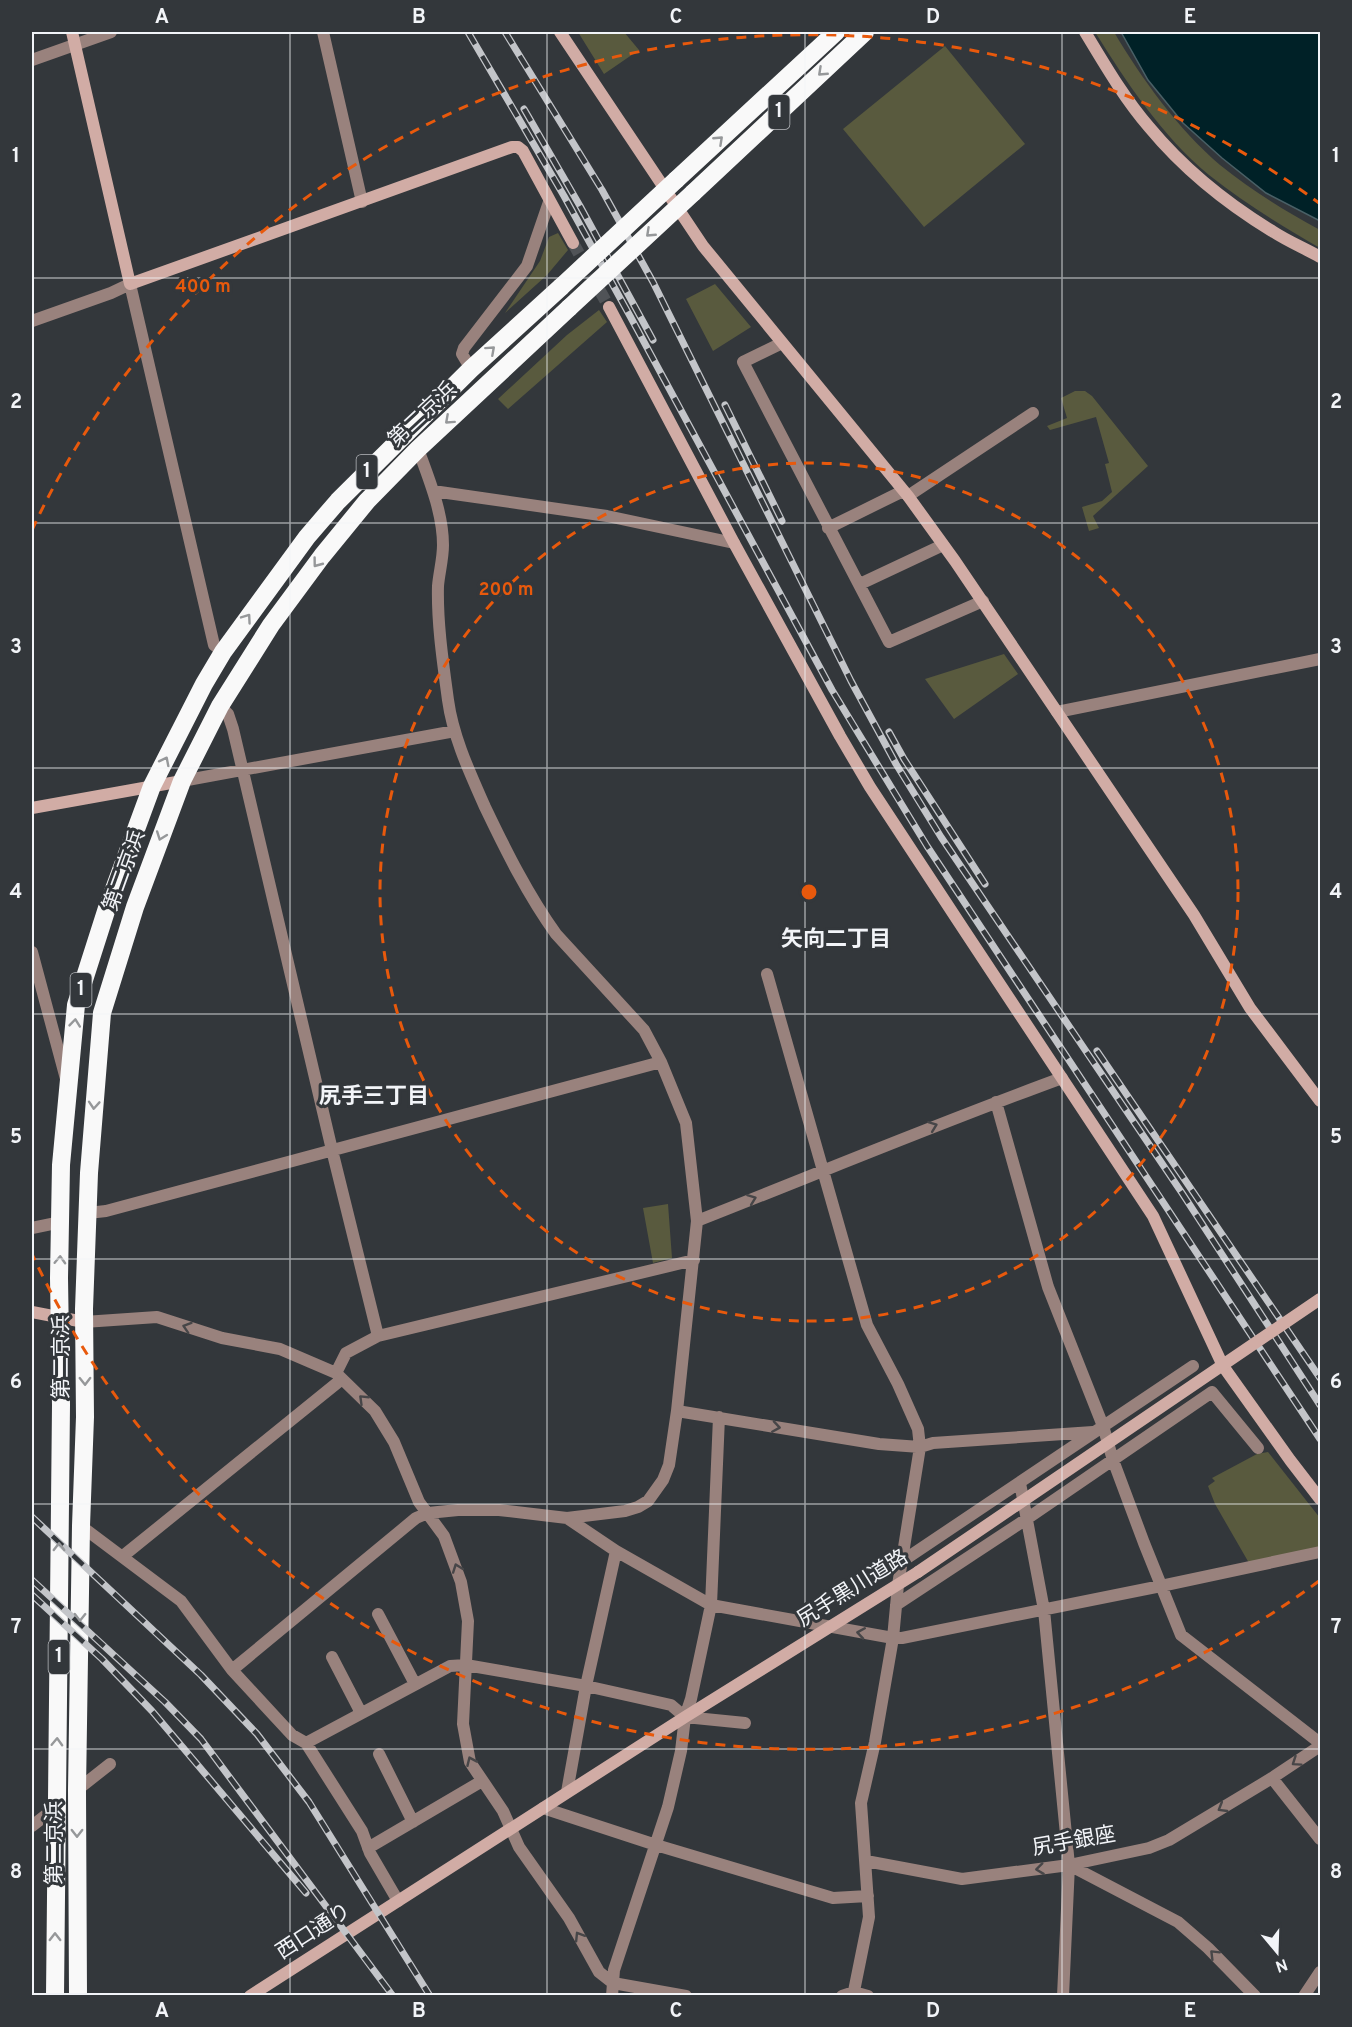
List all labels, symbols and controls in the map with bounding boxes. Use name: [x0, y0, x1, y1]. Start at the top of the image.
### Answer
text: A: [155, 5, 169, 31]
text: B: [412, 5, 426, 31]
text: C: [670, 5, 682, 31]
text: D: [926, 5, 940, 31]
text: E: [1184, 5, 1196, 31]
one-way arrow: [819, 64, 830, 75]
road number: 1: [768, 95, 790, 129]
one-way arrow: [713, 136, 723, 147]
text: 1: [12, 144, 20, 170]
text: 1: [1332, 144, 1340, 170]
one-way arrow: [647, 226, 657, 237]
text: 400 m: [175, 276, 231, 299]
one-way arrow: [485, 346, 495, 357]
street label: 第二京浜: [383, 376, 463, 454]
text: 2: [10, 390, 22, 416]
text: 2: [1330, 390, 1342, 416]
one-way arrow: [446, 413, 456, 424]
road number: 1: [356, 455, 378, 489]
one-way arrow: [313, 556, 324, 567]
text: 200 m: [478, 579, 534, 602]
one-way arrow: [240, 613, 251, 624]
text: 3: [10, 635, 22, 661]
text: 3: [1330, 635, 1342, 661]
one-way arrow: [158, 756, 170, 767]
street label: 第二京浜: [98, 827, 152, 915]
one-way arrow: [156, 830, 168, 841]
text: 4: [10, 880, 22, 906]
text: 4: [1330, 880, 1342, 906]
centre of rings: [799, 882, 819, 902]
district label: 矢向二丁目: [781, 927, 891, 954]
road number: 1: [70, 973, 92, 1007]
one-way arrow: [68, 1019, 81, 1028]
district label: 尻手三丁目: [319, 1084, 429, 1111]
one-way arrow: [88, 1100, 101, 1109]
one-way arrow: [926, 1121, 937, 1133]
text: 5: [10, 1125, 22, 1151]
text: 5: [1330, 1125, 1342, 1151]
one-way arrow: [746, 1194, 757, 1206]
one-way arrow: [53, 1255, 66, 1264]
street label: 第二京浜: [49, 1315, 76, 1399]
one-way arrow: [182, 1322, 193, 1334]
text: 6: [10, 1370, 22, 1396]
text: 6: [1330, 1370, 1342, 1396]
one-way arrow: [79, 1376, 91, 1385]
one-way arrow: [360, 1396, 371, 1407]
one-way arrow: [771, 1420, 781, 1433]
one-way arrow: [53, 1543, 65, 1552]
street label: 尻手黒川道路: [792, 1544, 914, 1634]
one-way arrow: [451, 1564, 464, 1574]
one-way arrow: [73, 1613, 86, 1622]
text: 7: [11, 1615, 21, 1641]
text: 7: [1331, 1615, 1341, 1641]
one-way arrow: [856, 1627, 866, 1640]
road number: 1: [48, 1640, 70, 1674]
one-way arrow: [51, 1738, 63, 1747]
one-way arrow: [1292, 1755, 1303, 1766]
one-way arrow: [467, 1756, 479, 1767]
street label: 第二京浜: [42, 1801, 69, 1885]
one-way arrow: [1218, 1801, 1228, 1813]
street label: 尻手銀座: [1030, 1821, 1118, 1863]
one-way arrow: [71, 1829, 83, 1838]
text: 8: [10, 1860, 22, 1886]
text: 8: [1330, 1860, 1342, 1886]
one-way arrow: [1035, 1862, 1044, 1875]
street label: 西口通り: [271, 1898, 357, 1966]
north arrow: [1247, 1922, 1307, 1982]
one-way arrow: [575, 1932, 587, 1942]
one-way arrow: [49, 1933, 61, 1942]
one-way arrow: [1210, 1950, 1220, 1961]
text: N: [1273, 1953, 1290, 1976]
text: A: [155, 1999, 169, 2025]
text: B: [412, 1999, 426, 2025]
text: C: [670, 1999, 682, 2025]
text: D: [926, 1999, 940, 2025]
text: E: [1184, 1999, 1196, 2025]

